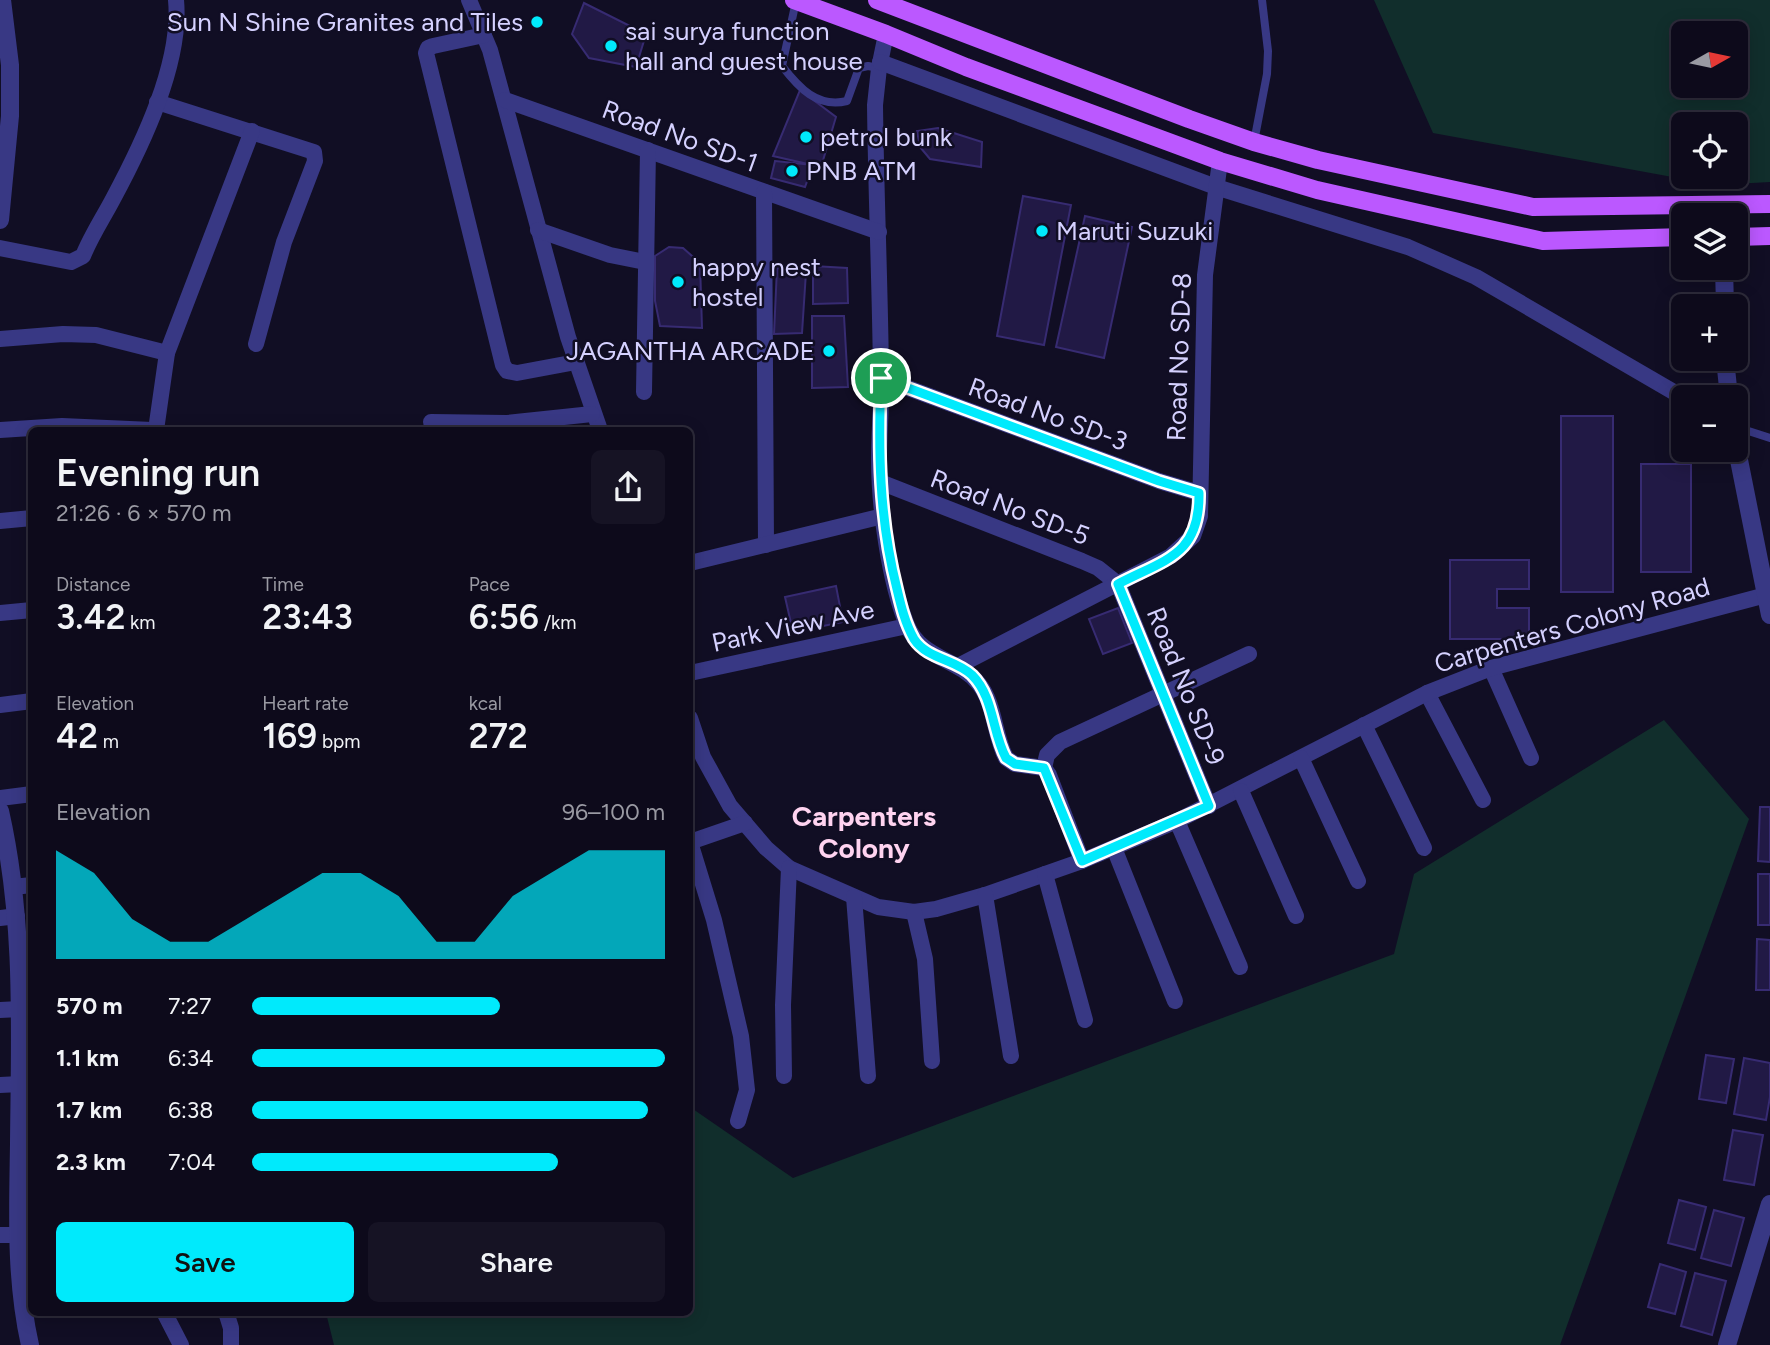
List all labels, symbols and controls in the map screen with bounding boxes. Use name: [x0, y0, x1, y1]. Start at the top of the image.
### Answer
place label: Sun N Shine Granites and Tiles: [167, 6, 523, 38]
marker: Sun N Shine Granites and Tiles: [529, 14, 545, 30]
place label: sai surya function hall and guest house: [625, 15, 863, 77]
north arrow: [1671, 21, 1748, 98]
map controls: [1671, 21, 1748, 462]
marker: sai surya function hall and guest house: [603, 38, 619, 54]
street label: Road No SD-1: [598, 93, 762, 179]
button: locate: [1671, 112, 1748, 189]
place label: petrol bunk: [820, 121, 953, 153]
marker: petrol bunk: [798, 129, 814, 145]
place label: PNB ATM: [806, 155, 917, 187]
marker: PNB ATM: [784, 163, 800, 179]
button: layers: [1671, 203, 1748, 280]
place label: Maruti Suzuki: [1056, 215, 1213, 247]
marker: Maruti Suzuki: [1034, 223, 1050, 239]
place label: happy nest hostel: [692, 251, 821, 313]
street label: Road No SD-8: [1160, 272, 1198, 442]
marker: happy nest hostel: [670, 274, 686, 290]
button: +: [1671, 294, 1748, 371]
place label: JAGANTHA ARCADE: [566, 335, 815, 367]
marker: JAGANTHA ARCADE: [821, 343, 837, 359]
pin: [851, 348, 911, 408]
icon: arrive: [862, 359, 900, 397]
street label: Road No SD-3: [964, 370, 1132, 458]
button: −: [1671, 385, 1748, 462]
text: Evening run: [56, 450, 260, 496]
button: share: [591, 450, 665, 524]
street label: Road No SD-5: [926, 462, 1094, 552]
text: 21:26 · 6 × 570 m: [56, 499, 232, 527]
street label: Carpenters Colony Road: [1431, 570, 1713, 680]
text: Distance: [56, 573, 130, 596]
text: Time: [262, 573, 304, 596]
text: Pace: [469, 573, 510, 596]
street label: Park View Ave: [709, 593, 877, 659]
text: 3.42: [56, 596, 125, 638]
text: 23:43: [262, 596, 353, 638]
text: 6:56: [469, 596, 539, 638]
street label: Road No SD-9: [1140, 602, 1232, 770]
text: km: [125, 611, 155, 634]
text: /km: [539, 611, 576, 634]
text: Elevation: [56, 692, 134, 715]
text: Heart rate: [262, 692, 349, 715]
text: kcal: [469, 692, 502, 715]
text: 42: [56, 715, 98, 757]
text: 169: [262, 715, 317, 757]
text: 272: [469, 715, 528, 757]
text: m: [98, 730, 119, 753]
text: bpm: [317, 730, 360, 753]
text: Elevation: [56, 798, 151, 826]
text: 96–100 m: [562, 798, 665, 826]
district label: Carpenters Colony: [792, 799, 936, 865]
text: 570 m: [56, 992, 123, 1020]
text: 7:27: [168, 992, 211, 1020]
text: 1.1 km: [56, 1044, 119, 1072]
text: 6:34: [168, 1044, 214, 1072]
text: 1.7 km: [56, 1096, 122, 1124]
text: 6:38: [168, 1096, 213, 1124]
text: 2.3 km: [56, 1148, 126, 1176]
text: 7:04: [168, 1148, 215, 1176]
button: Save: [56, 1222, 354, 1302]
button: Share: [368, 1222, 665, 1302]

